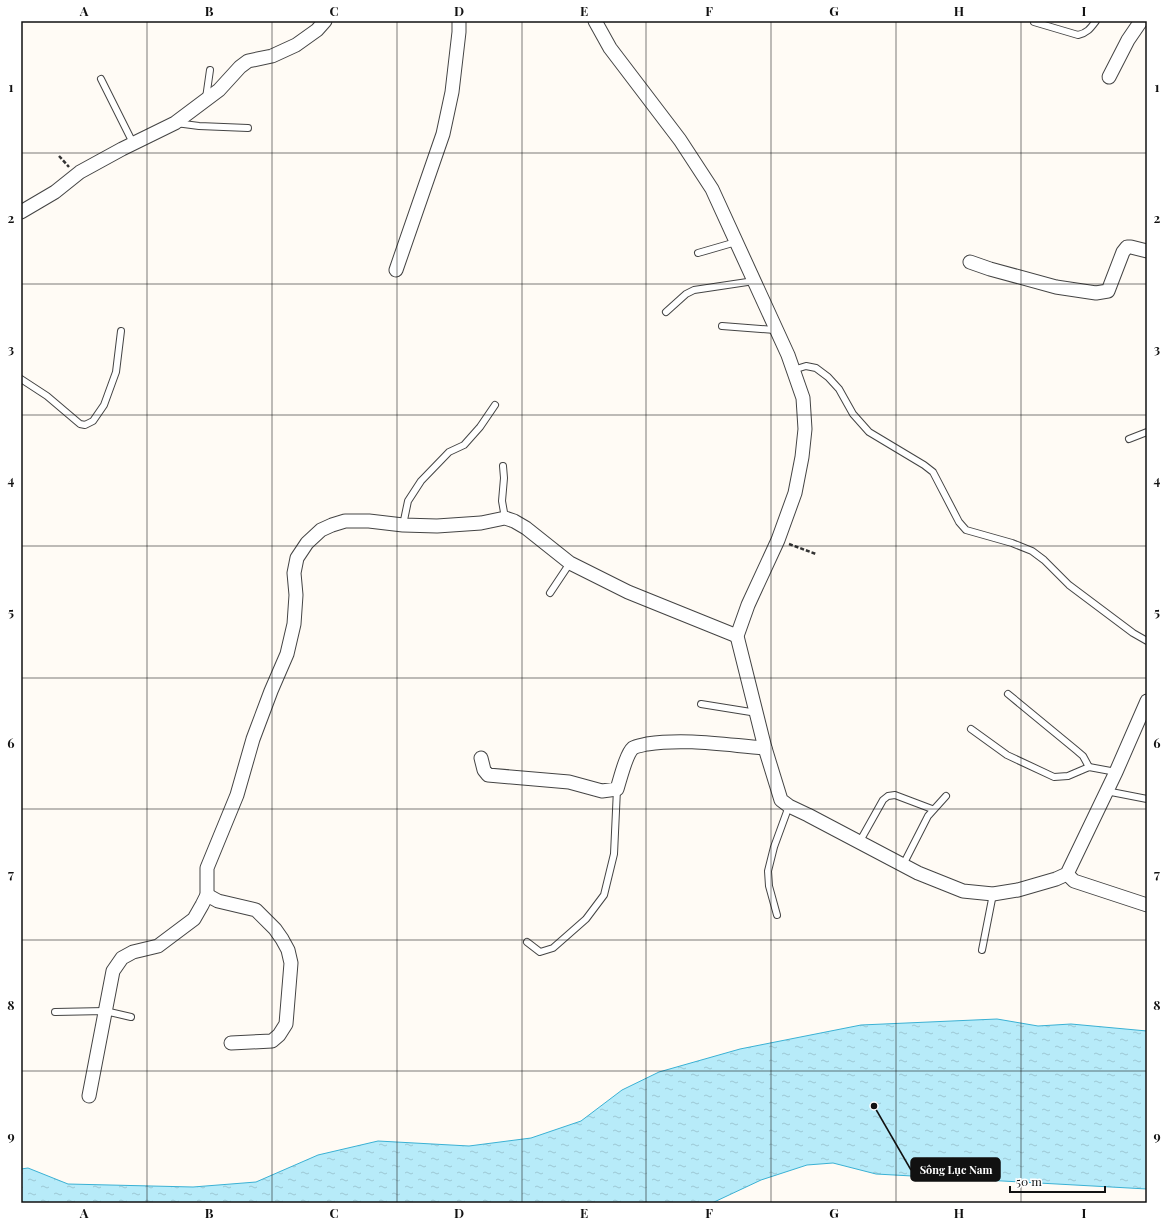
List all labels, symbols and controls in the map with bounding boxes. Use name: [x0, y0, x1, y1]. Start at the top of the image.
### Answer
text: A: [79, 2, 89, 19]
text: B: [205, 2, 214, 19]
text: C: [329, 2, 339, 19]
text: D: [454, 2, 464, 19]
text: E: [580, 2, 588, 19]
text: F: [705, 2, 713, 19]
text: G: [829, 2, 839, 19]
text: H: [954, 2, 964, 19]
text: I: [1082, 2, 1087, 19]
text: 1: [9, 78, 14, 95]
text: 1: [1155, 78, 1160, 95]
text: 2: [8, 209, 15, 226]
text: 2: [1154, 209, 1161, 226]
text: 3: [8, 340, 14, 357]
text: 3: [1154, 340, 1160, 357]
text: 4: [8, 471, 15, 488]
text: 4: [1154, 471, 1161, 488]
text: 5: [8, 603, 14, 620]
text: 5: [1154, 603, 1160, 620]
text: 6: [7, 734, 15, 751]
text: 6: [1153, 734, 1161, 751]
text: 7: [8, 865, 14, 882]
text: 7: [1154, 865, 1160, 882]
text: 8: [7, 996, 15, 1013]
text: 8: [1153, 996, 1161, 1013]
text: 9: [7, 1127, 15, 1144]
text: 9: [1153, 1127, 1161, 1144]
callout: Sông Lục Nam: [911, 1158, 1000, 1181]
text: Sông Lục Nam: [920, 1162, 992, 1177]
scale bar: [1010, 1168, 1105, 1194]
text: 50 m: [1016, 1173, 1042, 1189]
text: A: [79, 1204, 89, 1221]
text: B: [205, 1204, 214, 1221]
text: C: [329, 1204, 339, 1221]
text: D: [454, 1204, 464, 1221]
text: E: [580, 1204, 588, 1221]
text: F: [705, 1204, 713, 1221]
text: G: [829, 1204, 839, 1221]
text: H: [954, 1204, 964, 1221]
text: I: [1082, 1204, 1087, 1221]

